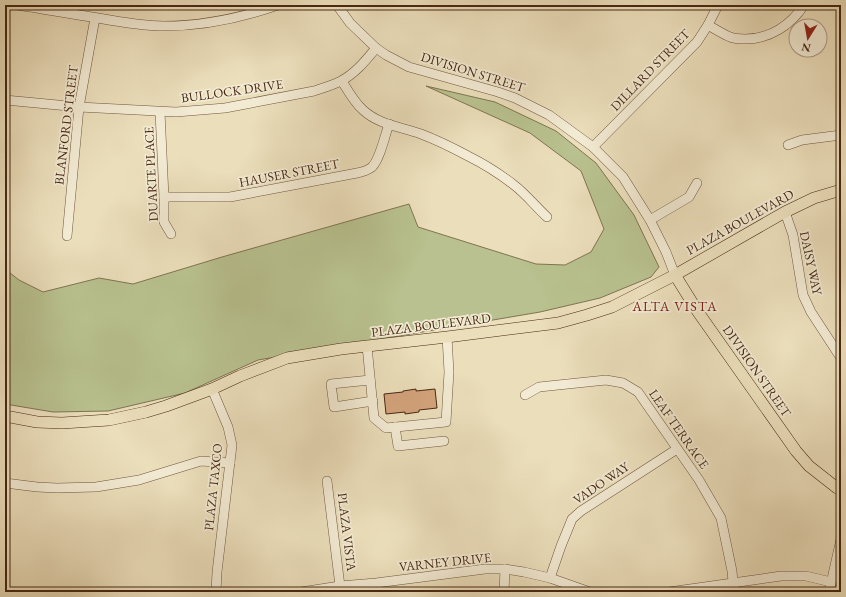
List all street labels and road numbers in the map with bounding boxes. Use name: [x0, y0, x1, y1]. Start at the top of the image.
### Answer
street label: DILLARD STREET: [607, 25, 694, 115]
street label: DIVISION STREET: [419, 48, 527, 96]
street label: BLANFORD STREET: [50, 64, 82, 186]
street label: BULLOCK DRIVE: [180, 75, 284, 107]
street label: DUARTE PLACE: [140, 126, 162, 222]
street label: HAUSER STREET: [237, 155, 341, 191]
street label: PLAZA BOULEVARD: [683, 185, 797, 259]
street label: DAISY WAY: [796, 230, 826, 298]
street label: PLAZA BOULEVARD: [370, 309, 492, 341]
street label: DIVISION STREET: [719, 322, 795, 420]
street label: LEAF TERRACE: [645, 386, 713, 472]
street label: PLAZA TAXCO: [200, 442, 226, 531]
street label: VADO WAY: [570, 457, 634, 508]
street label: PLAZA VISTA: [334, 492, 360, 573]
street label: VARNEY DRIVE: [398, 549, 492, 575]

